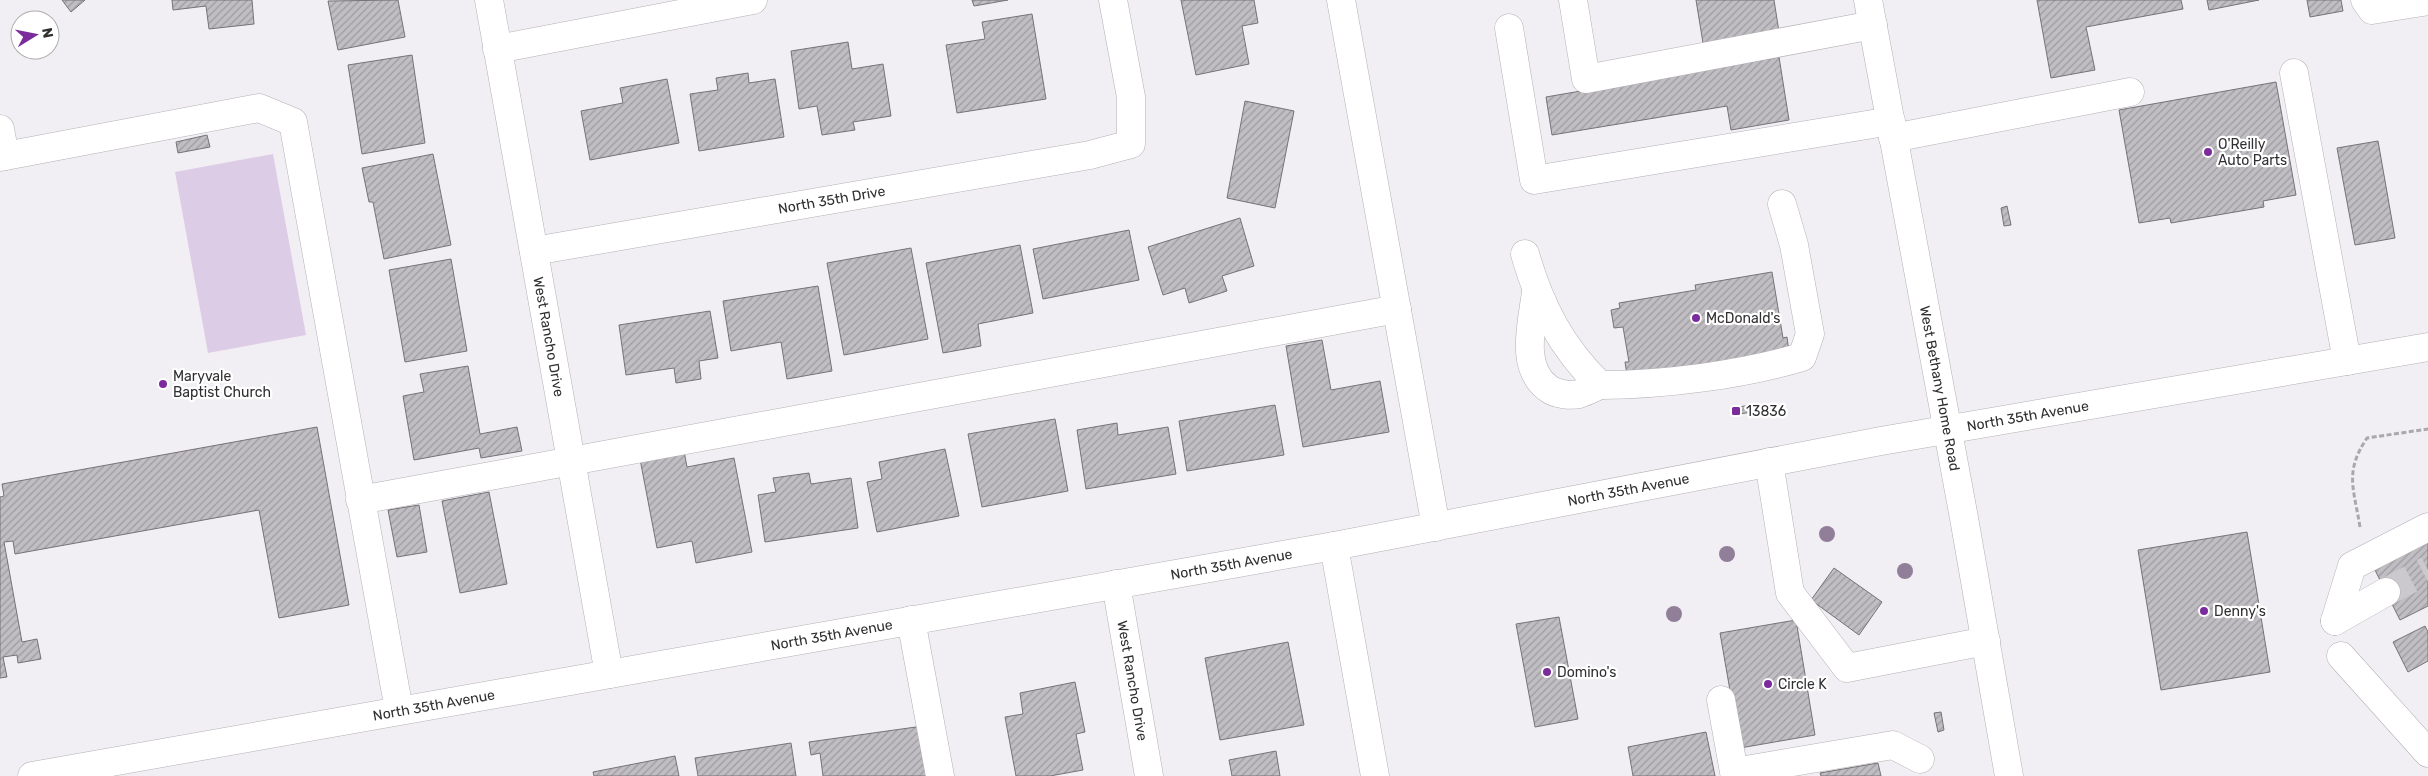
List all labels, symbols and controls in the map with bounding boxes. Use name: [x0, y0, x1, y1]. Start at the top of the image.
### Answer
north arrow: [10, 10, 60, 60]
text: N: [38, 26, 57, 39]
place label: O'Reilly Auto Parts: [2218, 136, 2287, 169]
marker: O'Reilly Auto Parts: [2202, 146, 2214, 158]
street label: North 35th Drive: [777, 182, 887, 218]
street label: West Rancho Drive: [529, 275, 568, 398]
street label: West Bethany Home Road: [1916, 304, 1963, 473]
place label: McDonald's: [1706, 310, 1780, 327]
marker: McDonald's: [1690, 312, 1702, 324]
place label: Maryvale Baptist Church: [173, 368, 271, 401]
marker: Maryvale Baptist Church: [157, 378, 169, 390]
street label: North 35th Avenue: [1966, 397, 2090, 435]
place label: 13836: [1746, 403, 1786, 420]
marker: 13836: [1730, 405, 1742, 417]
street label: North 35th Avenue: [1566, 470, 1691, 510]
street label: North 35th Avenue: [1169, 545, 1294, 584]
place label: Denny's: [2214, 603, 2266, 620]
marker: Denny's: [2198, 605, 2210, 617]
street label: North 35th Avenue: [769, 616, 894, 654]
street label: West Rancho Drive: [1113, 619, 1151, 742]
place label: Domino's: [1557, 664, 1617, 681]
marker: Domino's: [1541, 666, 1553, 678]
place label: Circle K: [1778, 676, 1827, 693]
marker: Circle K: [1762, 678, 1774, 690]
street label: North 35th Avenue: [372, 686, 496, 725]

